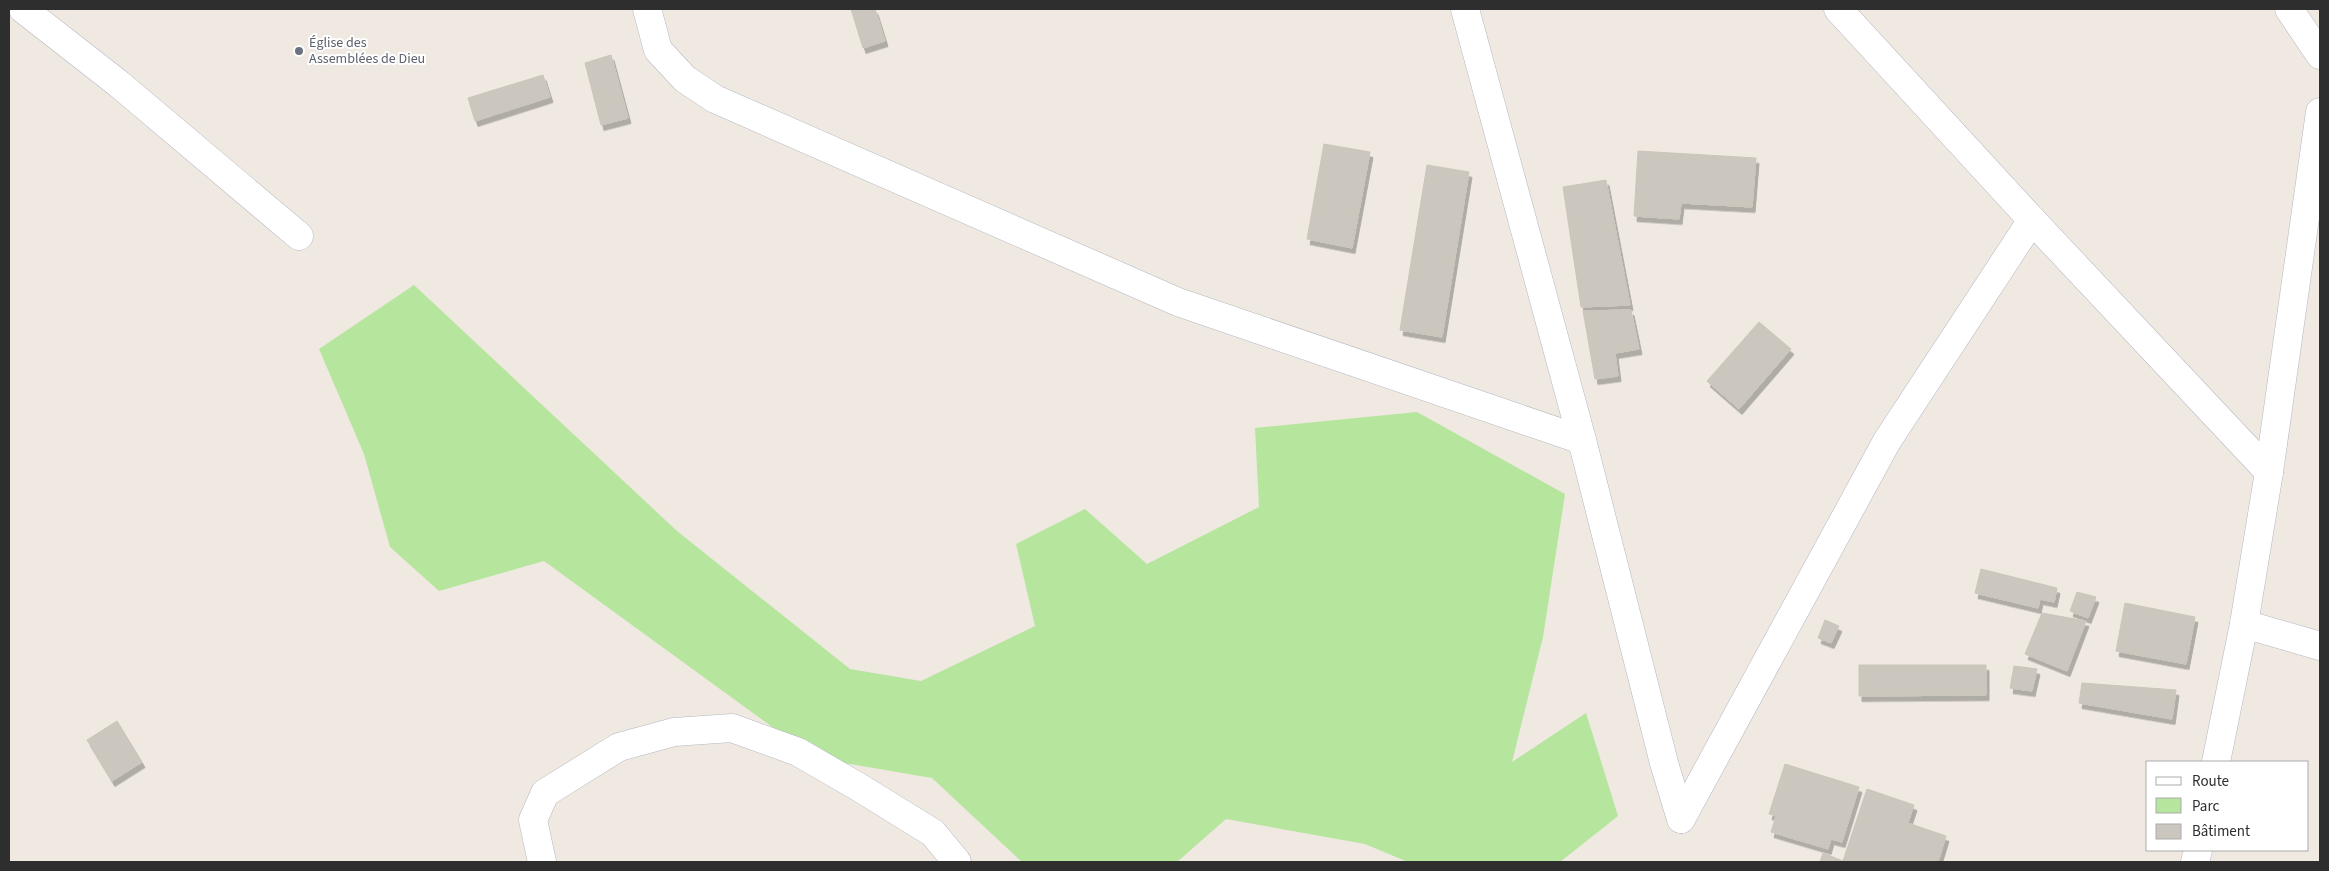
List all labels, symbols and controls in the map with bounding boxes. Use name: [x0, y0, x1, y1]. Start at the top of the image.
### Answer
place label: Église des Assemblées de Dieu: [309, 33, 425, 69]
marker: Église des Assemblées de Dieu: [293, 45, 305, 57]
legend: [2146, 761, 2309, 851]
text: Route: [2192, 771, 2229, 792]
text: Parc: [2192, 796, 2219, 817]
text: Bâtiment: [2192, 821, 2250, 842]

